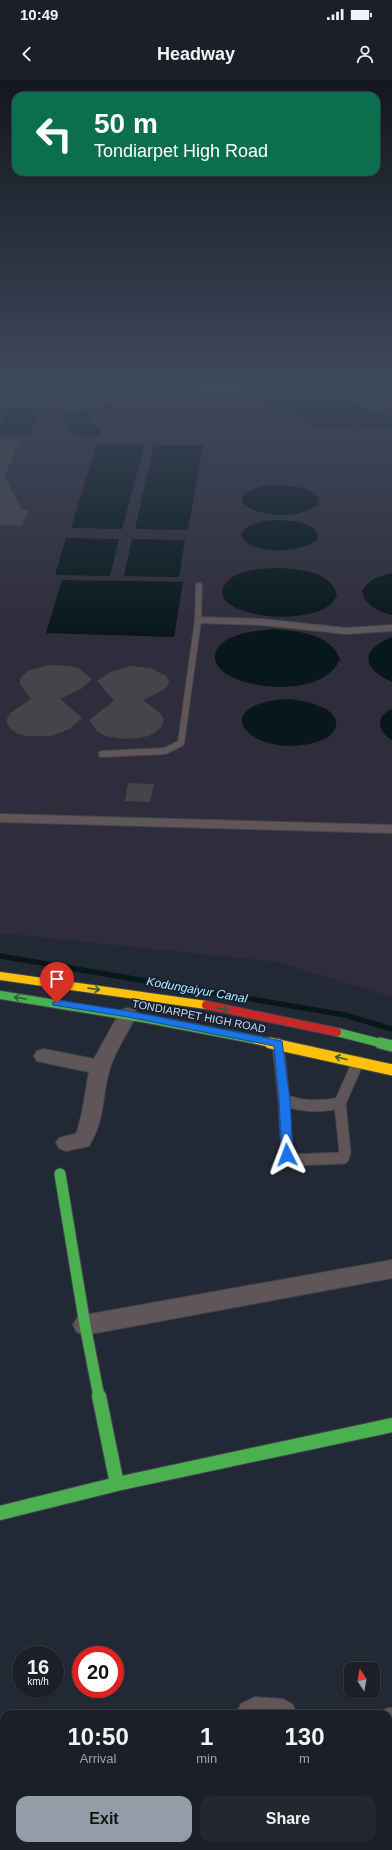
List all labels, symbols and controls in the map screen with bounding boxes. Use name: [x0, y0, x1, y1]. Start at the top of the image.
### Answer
text: 10:49: [20, 6, 58, 23]
icon: back: [16, 43, 38, 65]
icon: person: [354, 43, 376, 65]
text: Headway: [157, 44, 235, 64]
icon: left: [28, 108, 80, 160]
text: 50 m: [94, 108, 158, 139]
text: Tondiarpet High Road: [94, 141, 268, 161]
pin: [40, 962, 74, 1003]
icon: arrive: [46, 968, 68, 990]
water label: Kodungaiyur Canal: [146, 974, 249, 1006]
one-way arrow: [87, 985, 100, 993]
one-way arrow: [14, 994, 27, 1002]
street label: TONDIARPET HIGH ROAD: [131, 997, 267, 1035]
one-way arrow: [216, 1005, 229, 1013]
one-way arrow: [334, 1053, 347, 1061]
position arrow: [266, 1134, 308, 1176]
speed limit sign: 20: [72, 1646, 124, 1698]
text: 16: [27, 1656, 49, 1678]
north arrow: [344, 1662, 380, 1698]
map controls: [344, 1662, 380, 1698]
text: km/h: [27, 1676, 49, 1687]
text: 10:50: [67, 1723, 129, 1750]
text: 1: [200, 1723, 213, 1750]
text: 130: [285, 1723, 325, 1750]
text: Arrival: [80, 1751, 117, 1766]
text: min: [196, 1751, 217, 1766]
text: m: [299, 1751, 310, 1766]
button: Exit: [16, 1796, 192, 1842]
button: Share: [200, 1796, 376, 1842]

